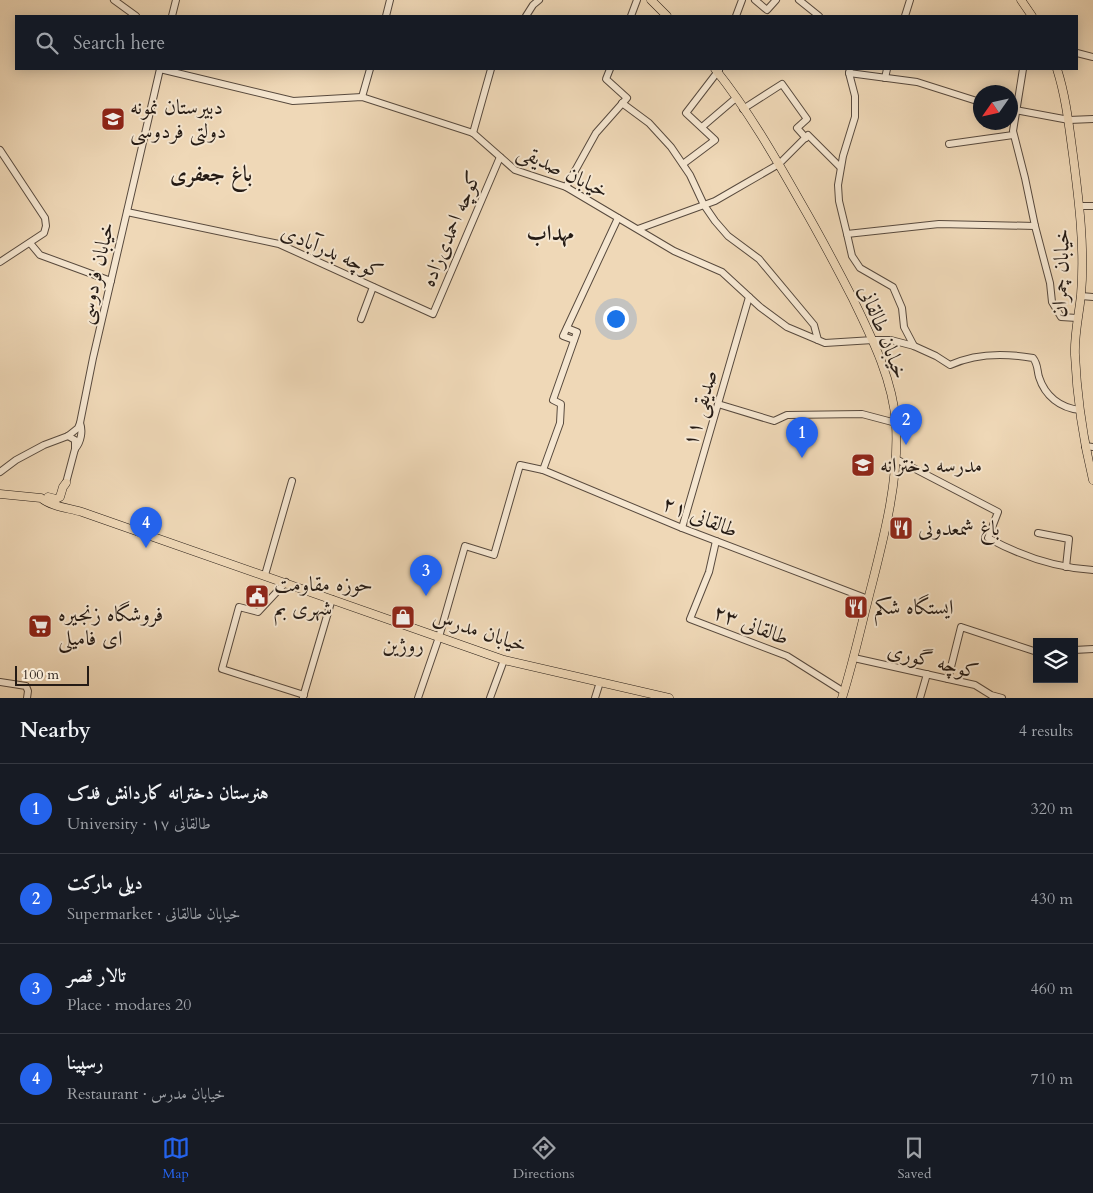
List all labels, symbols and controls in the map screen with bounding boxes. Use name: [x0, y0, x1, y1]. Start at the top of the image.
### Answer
search box: [15, 15, 1078, 70]
icon: search: [33, 29, 61, 57]
text: Search here: [73, 30, 165, 56]
north arrow: [973, 85, 1018, 130]
place label: دبیرستان نمونه دولتی فردوسی: [130, 93, 226, 146]
school or university icon: دبیرستان نمونه دولتی فردوسی: [100, 106, 126, 132]
street label: خیابان صدیقی: [513, 137, 613, 205]
district label: باغ جعفری: [170, 159, 252, 192]
street label: کوچه احمدی‌زاده: [414, 167, 488, 291]
street label: کوچه بدرآبادی: [276, 217, 388, 287]
district label: مهداب: [526, 218, 574, 248]
street label: خیابان فردوسی: [70, 219, 122, 327]
street label: خیابان چمران: [1045, 228, 1077, 318]
street label: خیابان طالقانی: [851, 281, 915, 383]
your location: [603, 306, 629, 332]
street label: صدیقی ۱۱: [675, 367, 725, 449]
pin: 2: [890, 404, 922, 445]
pin: 1: [786, 417, 818, 458]
place label: مدرسه دخترانه: [880, 451, 982, 480]
school or university icon: مدرسه دخترانه: [850, 452, 876, 478]
street label: طالقانی ۲۱: [658, 489, 742, 545]
pin: 4: [130, 507, 162, 548]
place label: باغ شمعدونی: [918, 514, 1000, 546]
restaurant icon: باغ شمعدونی: [888, 515, 914, 541]
pin: 3: [410, 555, 442, 596]
place label: حوزه مقاومت شهری بم: [274, 570, 373, 626]
public building icon: حوزه مقاومت شهری بم: [244, 583, 270, 609]
place label: ایستگاه شکم: [874, 593, 954, 627]
restaurant icon: ایستگاه شکم: [843, 594, 869, 620]
street label: طالقانی ۲۳: [709, 597, 793, 653]
place label: فروشگاه زنجیره ای فامیلی: [58, 600, 163, 654]
street label: خیابان مدرس: [429, 602, 531, 660]
shop icon: روژین: [390, 604, 416, 630]
supermarket icon: فروشگاه زنجیره ای فامیلی: [27, 613, 53, 639]
place label: روژین: [382, 631, 424, 660]
street label: کوچه گوری: [884, 636, 982, 686]
map controls: [1033, 638, 1078, 683]
button: layers: [1033, 638, 1078, 683]
scale bar: [15, 663, 89, 686]
text: 100 m: [22, 665, 59, 684]
text: Nearby: [20, 716, 91, 745]
text: 4 results: [1019, 720, 1073, 742]
text: هنرستان دخترانه کاردانش فدک: [67, 780, 268, 806]
text: 1: [32, 798, 40, 820]
text: 320 m: [1031, 798, 1073, 820]
text: University · طالقانی ۱۷: [67, 813, 211, 835]
text: دیلی مارکت: [67, 870, 143, 896]
text: 2: [32, 888, 40, 910]
text: 430 m: [1031, 888, 1073, 910]
text: Supermarket · خیابان طالقانی: [67, 903, 240, 925]
text: تالار قصر: [67, 963, 126, 989]
text: 3: [32, 978, 40, 1000]
text: 460 m: [1031, 978, 1073, 1000]
text: Place · modares 20: [67, 994, 191, 1016]
text: رسپینا: [67, 1050, 104, 1076]
text: 4: [32, 1068, 40, 1090]
text: 710 m: [1031, 1068, 1073, 1090]
text: Restaurant · خیابان مدرس: [67, 1083, 225, 1105]
tab: Map: [162, 1134, 190, 1183]
tab: Directions: [513, 1134, 574, 1183]
tab: Saved: [897, 1134, 931, 1183]

